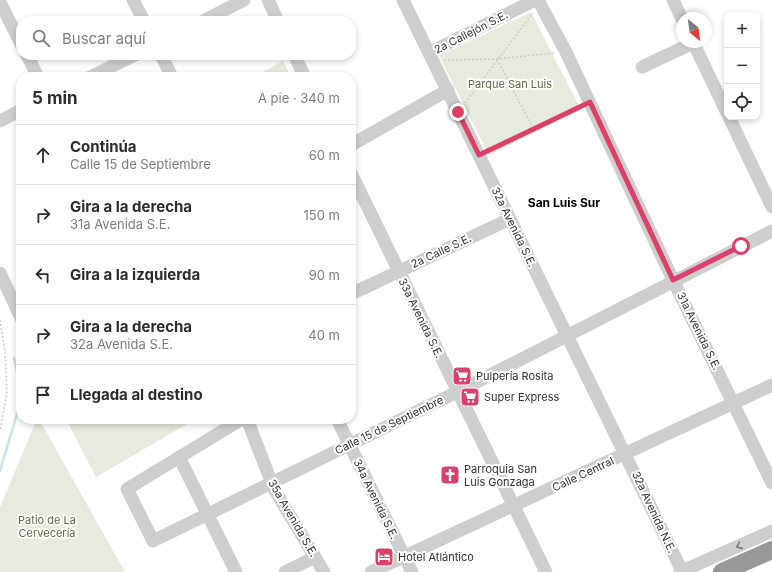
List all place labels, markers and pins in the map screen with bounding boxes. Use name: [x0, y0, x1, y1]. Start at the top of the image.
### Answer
supermarket icon: Pulpería Rosita: [451, 365, 473, 387]
place label: Pulpería Rosita: [476, 369, 553, 383]
supermarket icon: Super Express: [459, 386, 481, 408]
place label: Super Express: [484, 390, 559, 404]
place label: Parroquia San Luis Gonzaga: [464, 462, 537, 489]
church icon: Parroquia San Luis Gonzaga: [439, 464, 461, 486]
hotel icon: Hotel Atlántico: [373, 546, 395, 568]
place label: Hotel Atlántico: [398, 550, 474, 564]

